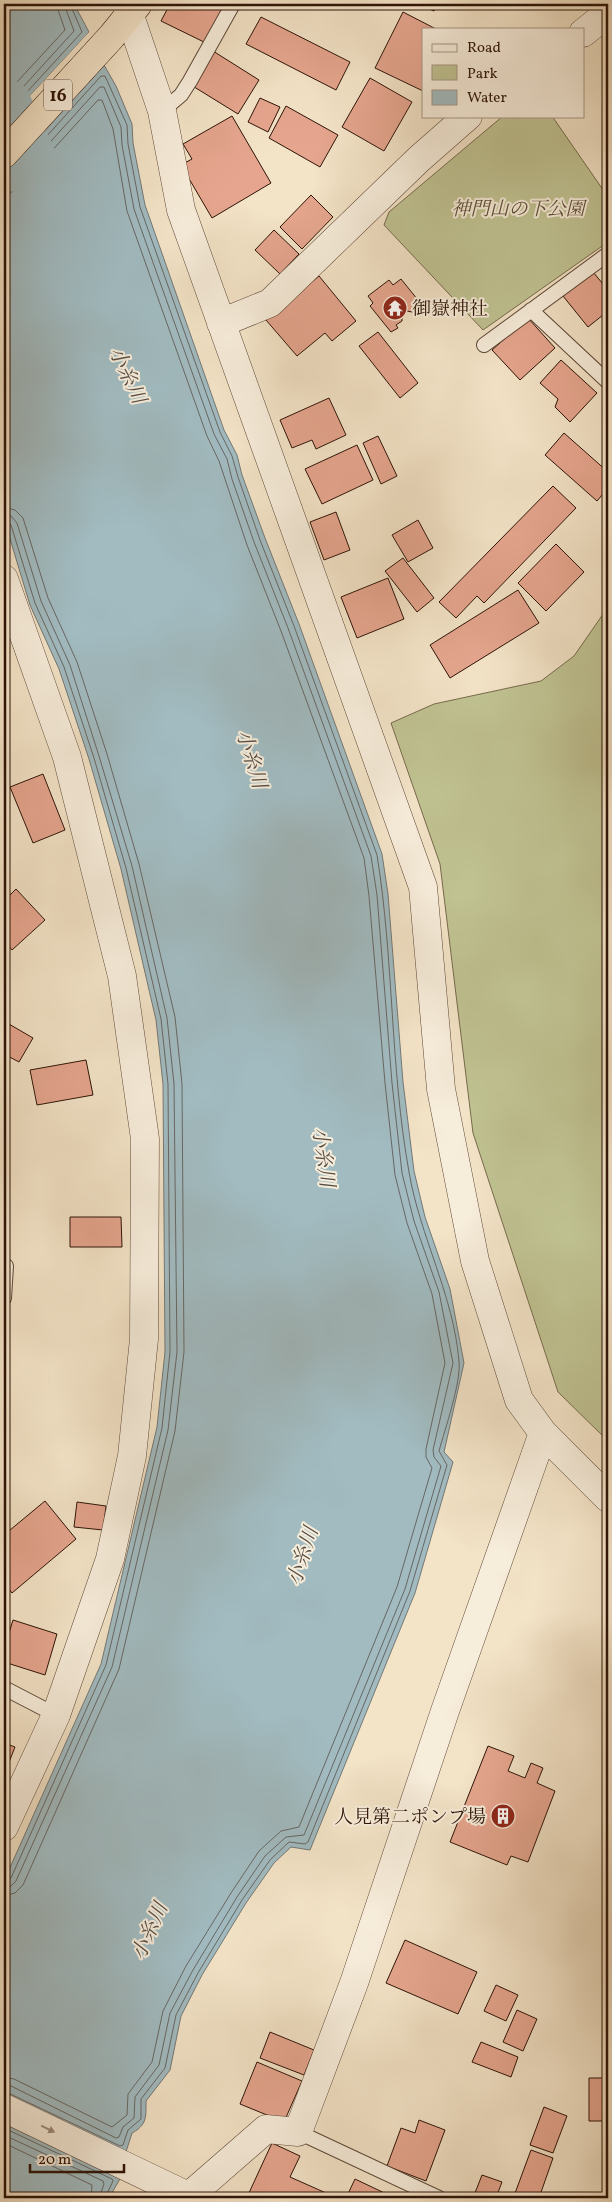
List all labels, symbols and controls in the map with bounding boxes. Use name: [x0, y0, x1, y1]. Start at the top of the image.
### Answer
legend: [422, 28, 584, 118]
text: Road: [467, 38, 501, 59]
text: Park: [467, 64, 498, 85]
road number: 16: [44, 80, 72, 110]
text: Water: [467, 88, 507, 109]
park label: 神門山の下公園: [451, 197, 587, 223]
temple icon: 御嶽神社: [382, 295, 408, 321]
place label: 御嶽神社: [412, 297, 488, 323]
water label: 小糸川: [101, 343, 152, 411]
water label: 小糸川: [228, 727, 273, 794]
water label: 小糸川: [304, 1126, 340, 1191]
water label: 小糸川: [281, 1522, 327, 1589]
building icon: 人見第二ポンプ場: [490, 1803, 516, 1829]
place label: 人見第二ポンプ場: [334, 1805, 486, 1831]
water label: 小糸川: [126, 1897, 177, 1965]
one-way arrow: [41, 2125, 55, 2133]
scale bar: [30, 2142, 124, 2174]
text: 20 m: [38, 2150, 71, 2171]

